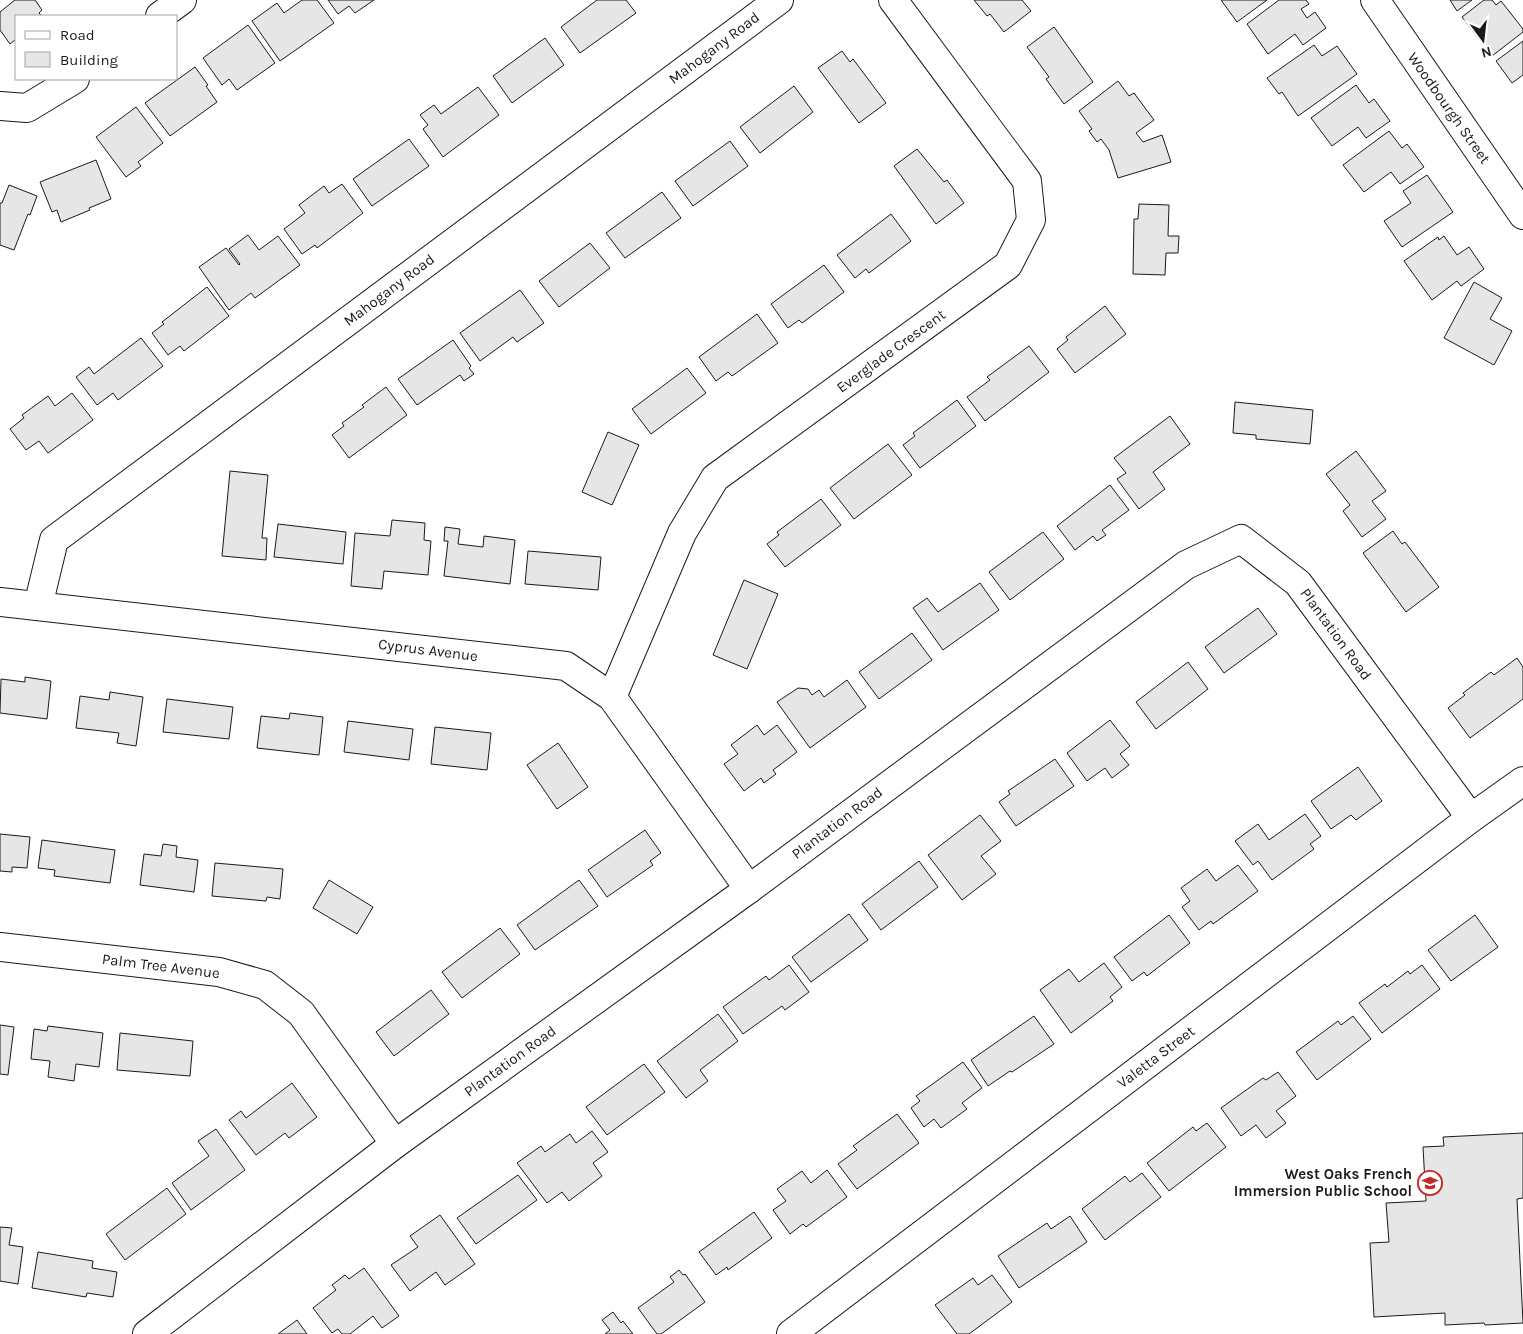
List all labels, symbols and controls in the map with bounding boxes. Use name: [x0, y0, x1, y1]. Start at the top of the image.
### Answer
street label: Mahogany Road: [665, 8, 763, 88]
legend: [15, 15, 178, 80]
north arrow: [1458, 15, 1508, 65]
text: Road: [60, 26, 95, 44]
text: N: [1479, 43, 1493, 62]
street label: Woodbourgh Street: [1404, 49, 1494, 167]
text: Building: [60, 51, 118, 69]
street label: Mahogany Road: [340, 250, 438, 330]
street label: Everglade Crescent: [833, 305, 949, 397]
street label: Plantation Road: [1297, 585, 1375, 683]
street label: Cyprus Avenue: [377, 635, 479, 665]
street label: Plantation Road: [788, 783, 886, 863]
street label: Palm Tree Avenue: [101, 950, 221, 982]
street label: Plantation Road: [461, 1022, 559, 1100]
street label: Valetta Street: [1114, 1022, 1199, 1092]
place label: West Oaks French Immersion Public School: [1234, 1165, 1412, 1200]
school or university icon: West Oaks French Immersion Public School: [1417, 1170, 1443, 1196]

